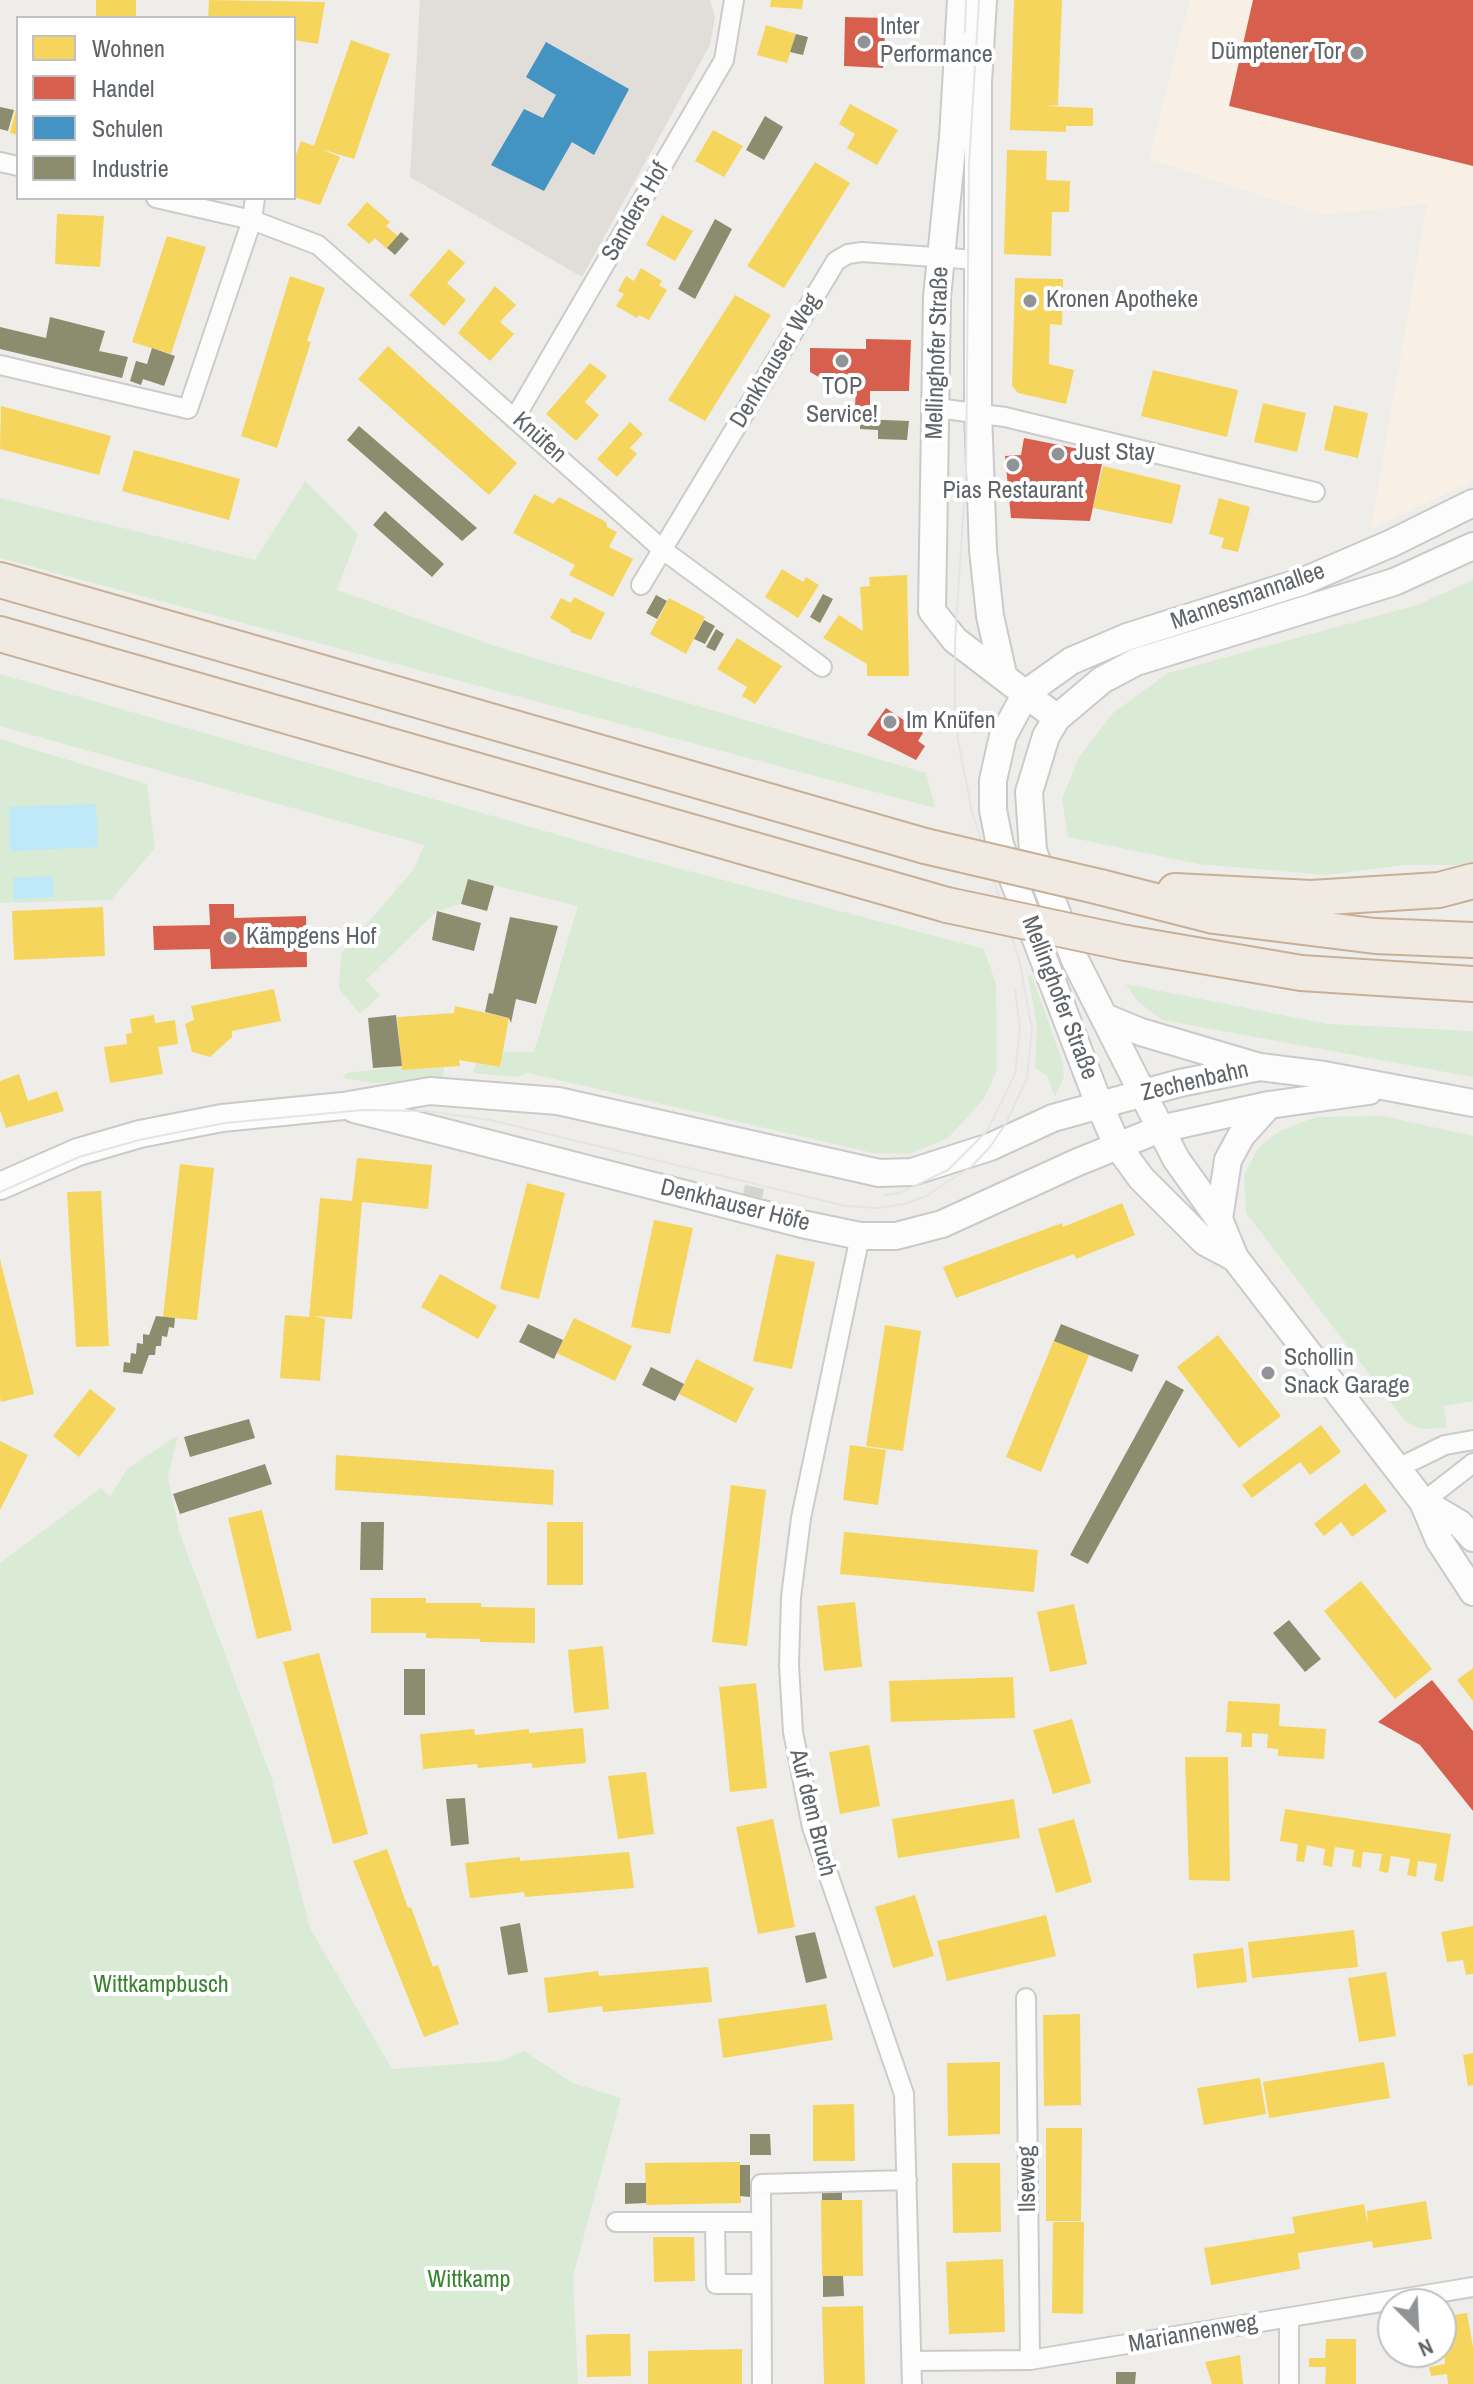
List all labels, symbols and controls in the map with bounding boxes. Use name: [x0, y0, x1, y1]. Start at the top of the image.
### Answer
place label: Inter Performance: [880, 14, 993, 70]
legend: [16, 16, 296, 200]
text: Wohnen: [92, 32, 165, 64]
marker: Inter Performance: [855, 33, 873, 51]
place label: Dümptener Tor: [1211, 39, 1341, 67]
marker: Dümptener Tor: [1348, 44, 1366, 62]
text: Handel: [92, 72, 154, 104]
text: Schulen: [92, 112, 163, 144]
text: Industrie: [92, 152, 169, 184]
street label: Sanders Hof: [596, 157, 676, 267]
street label: Mellinghofer Straße: [921, 266, 955, 440]
place label: Kronen Apotheke: [1046, 287, 1198, 315]
street label: Denkhauser Weg: [725, 289, 827, 433]
marker: Kronen Apotheke: [1021, 292, 1039, 310]
marker: TOP Service!: [833, 352, 851, 370]
place label: TOP Service!: [806, 374, 878, 430]
street label: Knüfen: [506, 406, 572, 470]
place label: Just Stay: [1074, 440, 1155, 468]
marker: Just Stay: [1049, 445, 1067, 463]
marker: Pias Restaurant: [1004, 456, 1022, 474]
place label: Pias Restaurant: [942, 478, 1084, 506]
street label: Mannesmannallee: [1167, 557, 1329, 637]
place label: Im Knüfen: [906, 708, 996, 736]
marker: Im Knüfen: [881, 713, 899, 731]
street label: Mellinghofer Straße: [1015, 912, 1103, 1084]
place label: Kämpgens Hof: [246, 924, 376, 952]
marker: Kämpgens Hof: [221, 929, 239, 947]
street label: Zechenbahn: [1138, 1056, 1252, 1108]
street label: Denkhauser Höfe: [657, 1174, 813, 1238]
place label: Schollin Snack Garage: [1284, 1345, 1410, 1401]
marker: Schollin Snack Garage: [1259, 1364, 1277, 1382]
street label: Auf dem Bruch: [782, 1746, 842, 1880]
park label: Wittkampbusch: [93, 1972, 229, 2000]
street label: Ilseweg: [1013, 2145, 1043, 2213]
park label: Wittkamp: [427, 2267, 511, 2295]
north arrow: [1377, 2288, 1457, 2368]
street label: Mariannenweg: [1126, 2309, 1260, 2359]
text: N: [1414, 2332, 1438, 2364]

